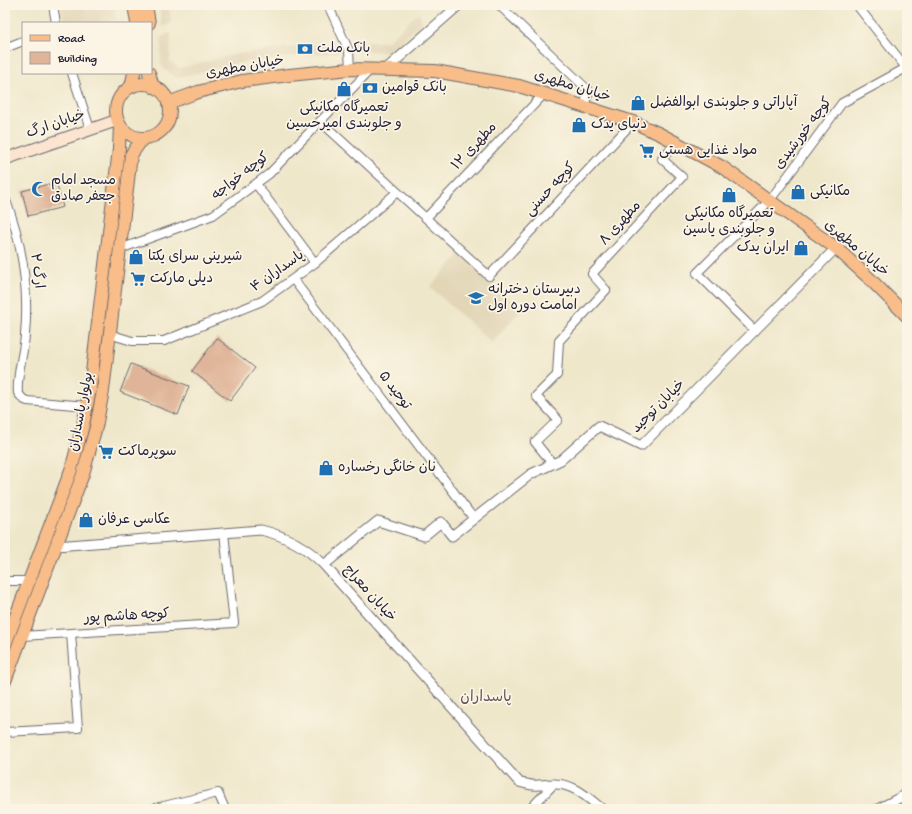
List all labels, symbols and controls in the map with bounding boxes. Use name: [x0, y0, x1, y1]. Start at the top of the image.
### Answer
legend: [22, 22, 152, 74]
text: Road: [58, 33, 85, 47]
bank icon: بانک ملت: [296, 40, 314, 58]
place label: بانک ملت: [317, 41, 370, 58]
text: Building: [57, 53, 97, 67]
street label: خیابان مطهری: [205, 53, 285, 83]
street label: خیابان مطهری: [532, 67, 612, 107]
bank icon: بانک قوامین: [361, 79, 379, 97]
shop icon: تعمیرگاه مکانیکی و جلوبندی امیرحسین: [335, 80, 353, 98]
place label: بانک قوامین: [382, 80, 447, 97]
shop icon: آپاراتی و جلوبندی ابوالفضل: [629, 94, 647, 112]
place label: آپاراتی و جلوبندی ابوالفضل: [650, 94, 798, 112]
street label: کوچه خورشیدی: [771, 95, 837, 173]
place label: تعمیرگاه مکانیکی و جلوبندی امیرحسین: [286, 98, 402, 133]
street label: خیابان ارگ: [24, 105, 87, 143]
shop icon: دنیای یدک: [570, 116, 588, 134]
place label: دنیای یدک: [591, 117, 647, 134]
street label: مطهری ۱۲: [449, 120, 501, 174]
supermarket icon: مواد غذایی هستی: [638, 142, 656, 160]
place label: مواد غذایی هستی: [659, 143, 757, 160]
street label: کوچه خواجه: [209, 149, 273, 205]
street label: کوچه حسنی: [522, 160, 580, 220]
place label: مسجد امام جعفر صادق: [51, 173, 116, 206]
mosque icon: مسجد امام جعفر صادق: [30, 180, 48, 198]
shop icon: مکانیکی: [789, 183, 807, 201]
place label: مکانیکی: [810, 184, 850, 201]
shop icon: تعمیرگاه مکانیکی و جلوبندی یاسین: [720, 186, 738, 204]
street label: مطهری ۸: [597, 198, 645, 250]
place label: تعمیرگاه مکانیکی و جلوبندی یاسین: [683, 204, 775, 239]
street label: خیابان مطهری: [820, 217, 892, 281]
shop icon: ایران یدک: [792, 239, 810, 257]
place label: ایران یدک: [737, 240, 789, 257]
street label: پاسداران ۴: [248, 247, 308, 297]
shop icon: شیرینی سرای یکتا: [127, 248, 145, 266]
place label: شیرینی سرای یکتا: [148, 249, 242, 266]
street label: ارگ ۲: [25, 252, 49, 290]
supermarket icon: دیلی مارکت: [129, 270, 147, 288]
place label: دیلی مارکت: [150, 271, 213, 288]
place label: دبیرستان دخترانه امامت دوره اول: [488, 282, 581, 315]
school or university icon: دبیرستان دخترانه امامت دوره اول: [467, 289, 485, 307]
street label: توحید ۵: [374, 368, 415, 414]
street label: بولوار پاسداران: [66, 371, 98, 453]
street label: خیابان توحید: [629, 377, 689, 437]
supermarket icon: سوپرماکت: [97, 443, 115, 461]
place label: سوپرماکت: [118, 444, 177, 461]
place label: نان خانگی رخساره: [338, 458, 436, 477]
shop icon: نان خانگی رخساره: [317, 459, 335, 477]
shop icon: عکاسی عرفان: [77, 511, 95, 529]
place label: عکاسی عرفان: [98, 512, 170, 529]
street label: خیابان معراج: [339, 562, 399, 626]
street label: کوچه هاشم پور: [83, 606, 170, 628]
district label: پاسداران: [460, 689, 512, 707]

